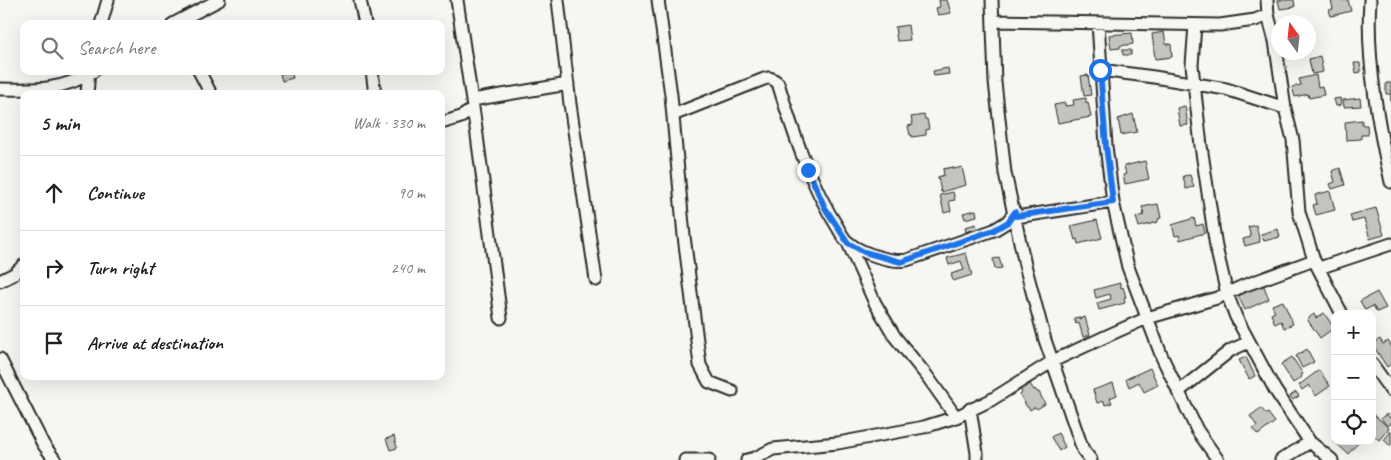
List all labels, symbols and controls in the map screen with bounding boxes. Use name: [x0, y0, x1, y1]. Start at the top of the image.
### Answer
north arrow: [1271, 15, 1316, 60]
search box: [20, 20, 445, 75]
icon: search: [38, 34, 66, 62]
text: Search here: [78, 36, 155, 60]
route start: [1089, 59, 1112, 82]
text: 5 min: [40, 110, 80, 136]
text: Walk · 330 m: [353, 113, 425, 133]
route end: [797, 159, 820, 182]
icon: ahead: [40, 179, 68, 207]
text: Continue: [87, 181, 144, 205]
text: 90 m: [398, 183, 425, 203]
icon: right: [40, 254, 68, 282]
text: Turn right: [87, 256, 154, 280]
text: 240 m: [391, 258, 425, 278]
map controls: [1331, 310, 1376, 445]
button: +: [1331, 310, 1376, 355]
icon: arrive: [40, 329, 68, 357]
text: Arrive at destination: [87, 331, 223, 355]
button: −: [1331, 355, 1376, 400]
button: locate: [1331, 400, 1376, 445]

